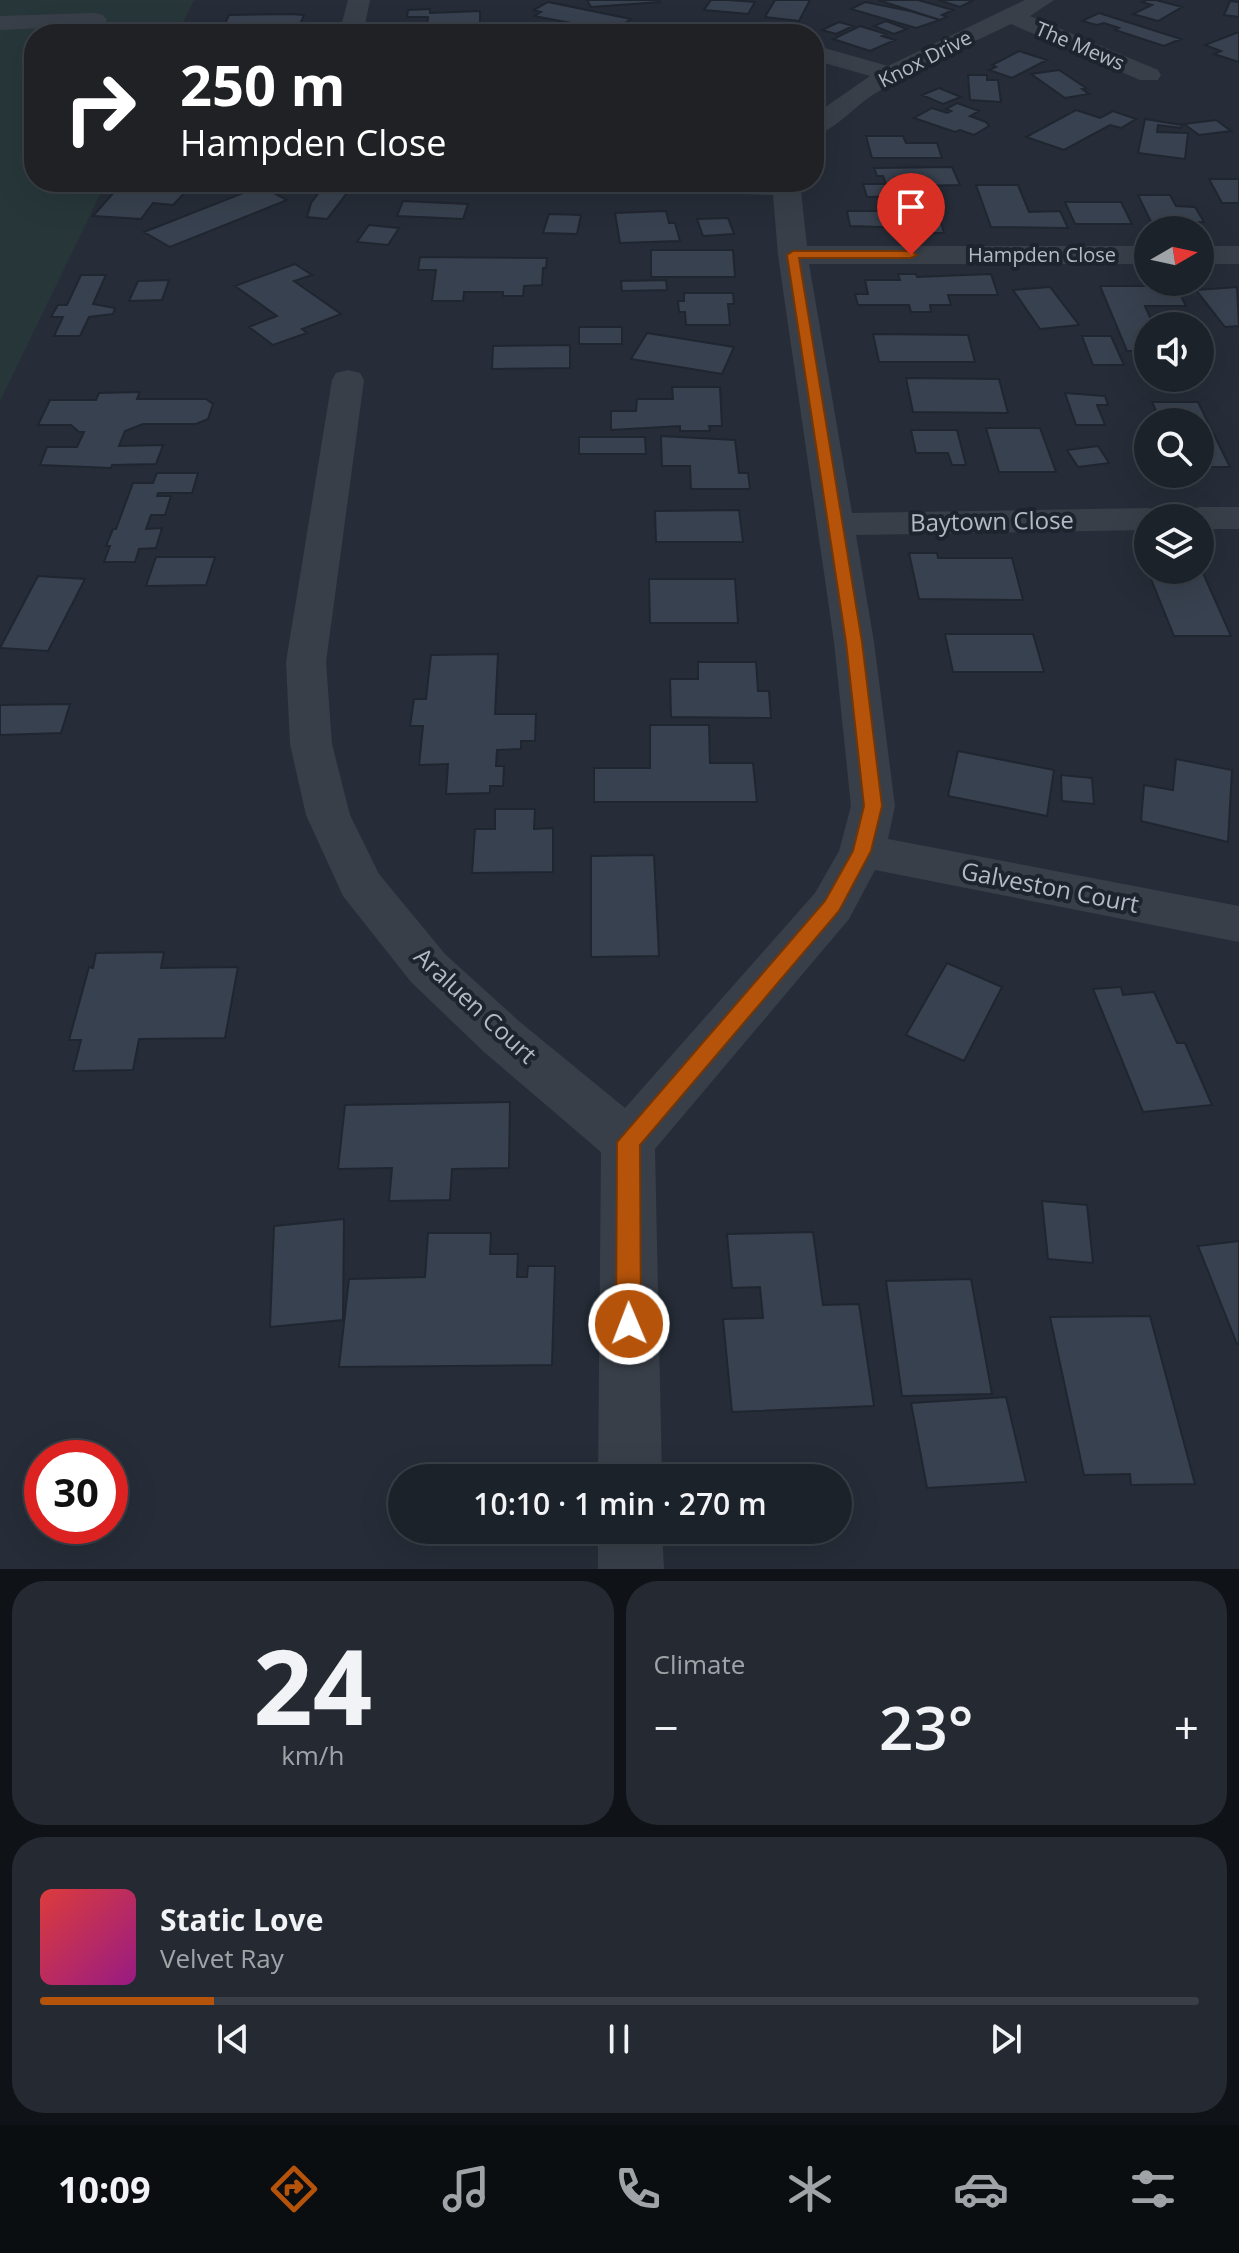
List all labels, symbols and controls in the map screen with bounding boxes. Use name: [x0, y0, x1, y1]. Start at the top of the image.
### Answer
street label: The Mews: [1032, 15, 1129, 76]
street label: Knox Drive: [874, 24, 976, 94]
text: 250 m: [180, 46, 346, 122]
icon: right: [48, 56, 152, 160]
text: Hampden Close: [180, 118, 446, 167]
pin: [877, 173, 945, 255]
icon: arrive: [889, 185, 933, 229]
north arrow: [1134, 216, 1214, 296]
map controls: [1134, 216, 1214, 584]
street label: Hampden Close: [968, 241, 1116, 268]
button: sound: [1134, 312, 1214, 392]
button: search: [1134, 408, 1214, 488]
street label: Baytown Close: [910, 503, 1074, 538]
button: layers: [1134, 504, 1214, 584]
street label: Galveston Court: [959, 853, 1142, 920]
street label: Araluen Court: [408, 940, 544, 1070]
position arrow: [587, 1282, 671, 1366]
speed limit sign: 30: [24, 1440, 128, 1544]
text: 10:10 · 1 min · 270 m: [473, 1483, 767, 1524]
text: 24: [253, 1614, 372, 1755]
text: Climate: [654, 1646, 745, 1682]
text: 23°: [879, 1686, 973, 1768]
text: −: [654, 1697, 679, 1757]
text: +: [1174, 1697, 1199, 1757]
text: km/h: [281, 1737, 344, 1773]
text: Static Love: [160, 1899, 323, 1940]
text: Velvet Ray: [160, 1940, 284, 1976]
icon: previous: [211, 2017, 255, 2061]
icon: pause: [597, 2017, 641, 2061]
icon: next: [984, 2017, 1028, 2061]
icon: directions: [266, 2161, 322, 2217]
icon: music: [438, 2161, 494, 2217]
icon: phone: [610, 2161, 666, 2217]
icon: climate: [782, 2161, 838, 2217]
icon: car: [953, 2161, 1009, 2217]
icon: filters: [1125, 2161, 1181, 2217]
text: 10:09: [58, 2165, 150, 2214]

